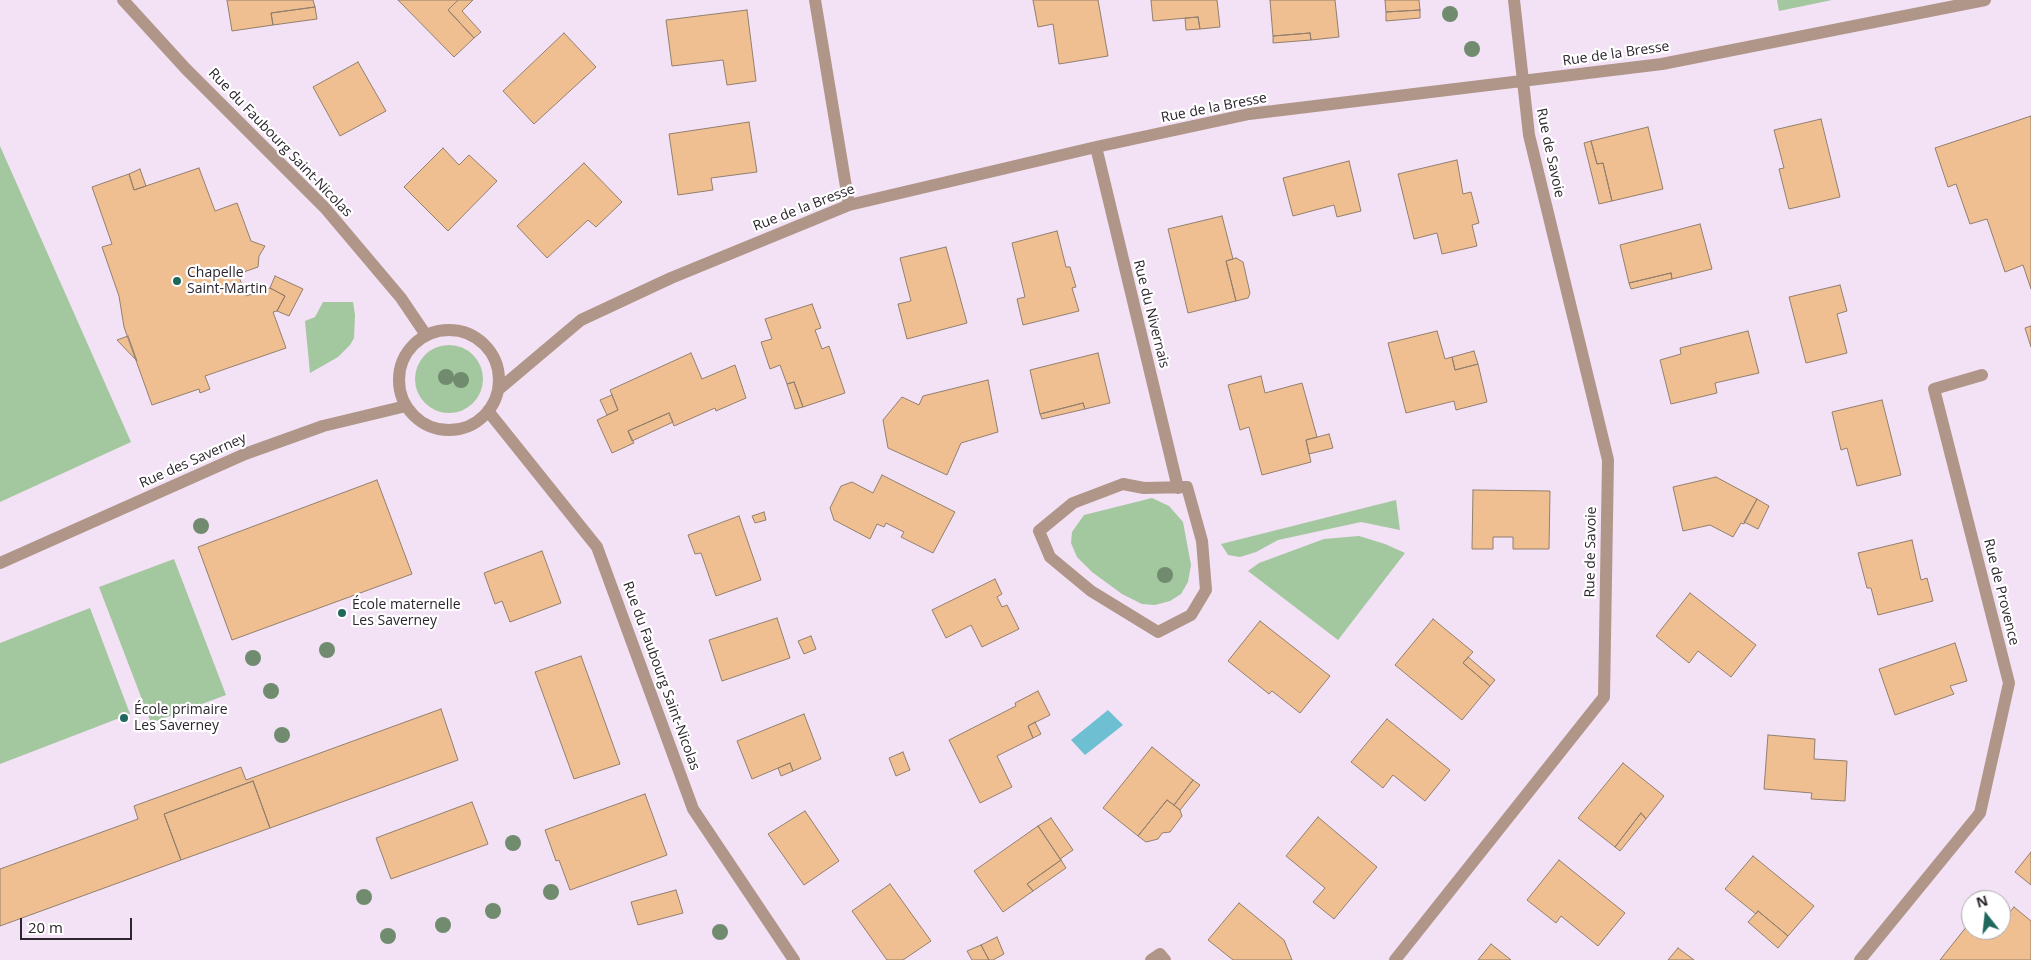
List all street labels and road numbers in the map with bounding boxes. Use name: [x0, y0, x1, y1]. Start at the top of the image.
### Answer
street label: Rue de la Bresse: [1562, 38, 1670, 70]
street label: Rue du Faubourg Saint-Nicolas: [205, 65, 355, 221]
street label: Rue de la Bresse: [1160, 89, 1268, 127]
street label: Rue de Savoie: [1532, 107, 1568, 199]
street label: Rue de la Bresse: [751, 181, 857, 235]
street label: Rue du Nivernais: [1129, 258, 1173, 370]
street label: Rue des Saverney: [137, 430, 249, 492]
street label: Rue de Savoie: [1582, 506, 1600, 598]
street label: Rue de Provence: [1980, 537, 2022, 647]
street label: Rue du Faubourg Saint-Nicolas: [619, 579, 703, 773]

